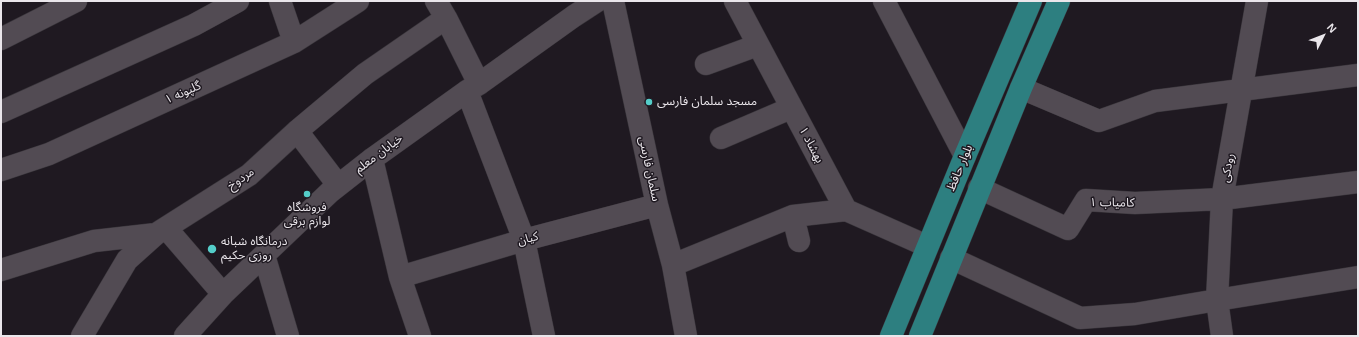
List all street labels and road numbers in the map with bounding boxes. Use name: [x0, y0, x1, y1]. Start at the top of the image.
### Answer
street label: گلپونه ۱: [163, 79, 203, 107]
street label: بهشاد ۱: [796, 124, 826, 166]
street label: خیابان معلم: [352, 131, 406, 177]
street label: سلمان فارسی: [635, 135, 663, 203]
street label: بلوار حافظ: [944, 143, 976, 193]
street label: رودکی: [1218, 152, 1238, 184]
street label: مردوخ: [225, 165, 257, 193]
street label: کامیاب ۱: [1089, 195, 1135, 211]
street label: کیان: [516, 229, 540, 249]

